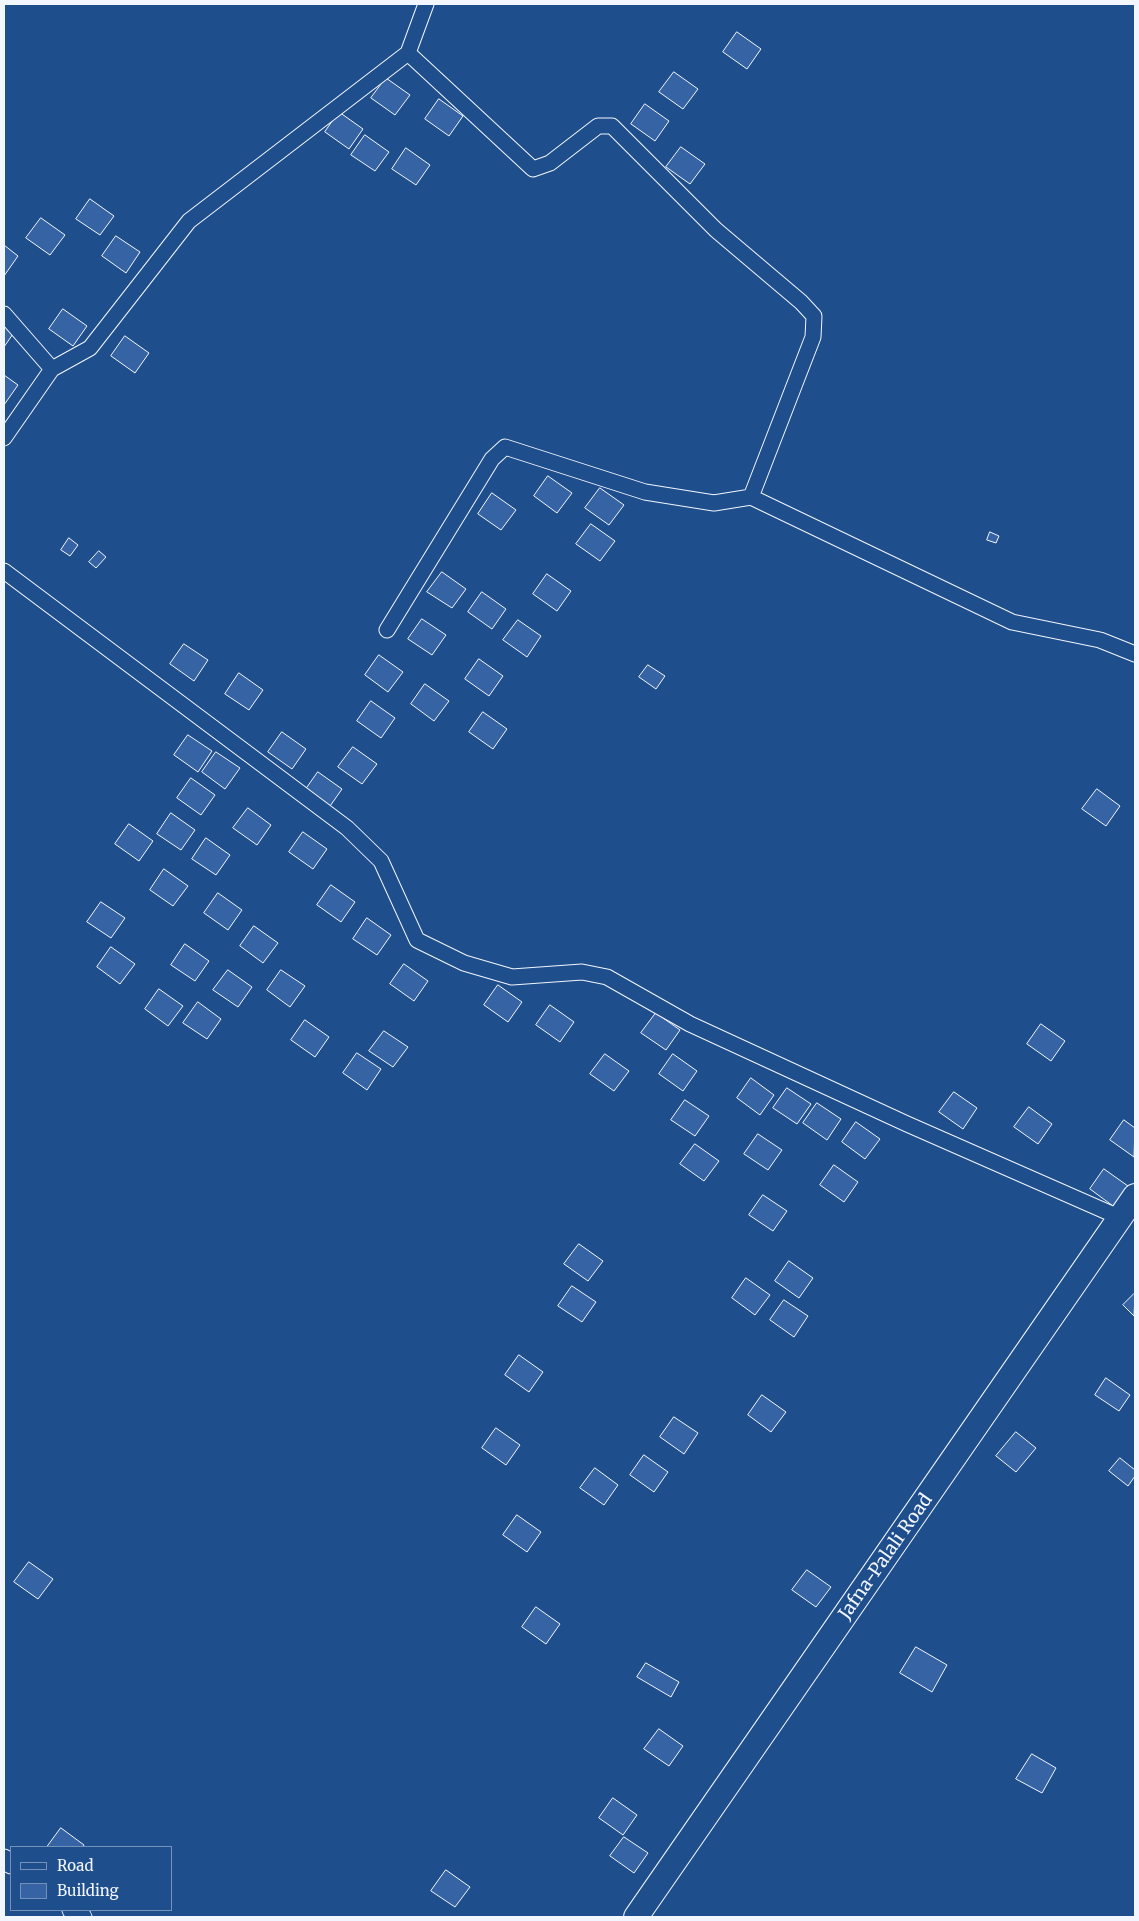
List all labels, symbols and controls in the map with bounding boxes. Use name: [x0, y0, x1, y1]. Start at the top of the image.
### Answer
street label: Jafna-Palali Road: [835, 1490, 937, 1624]
legend: [10, 1846, 172, 1911]
text: Road: [57, 1856, 93, 1875]
text: Building: [57, 1881, 119, 1900]

